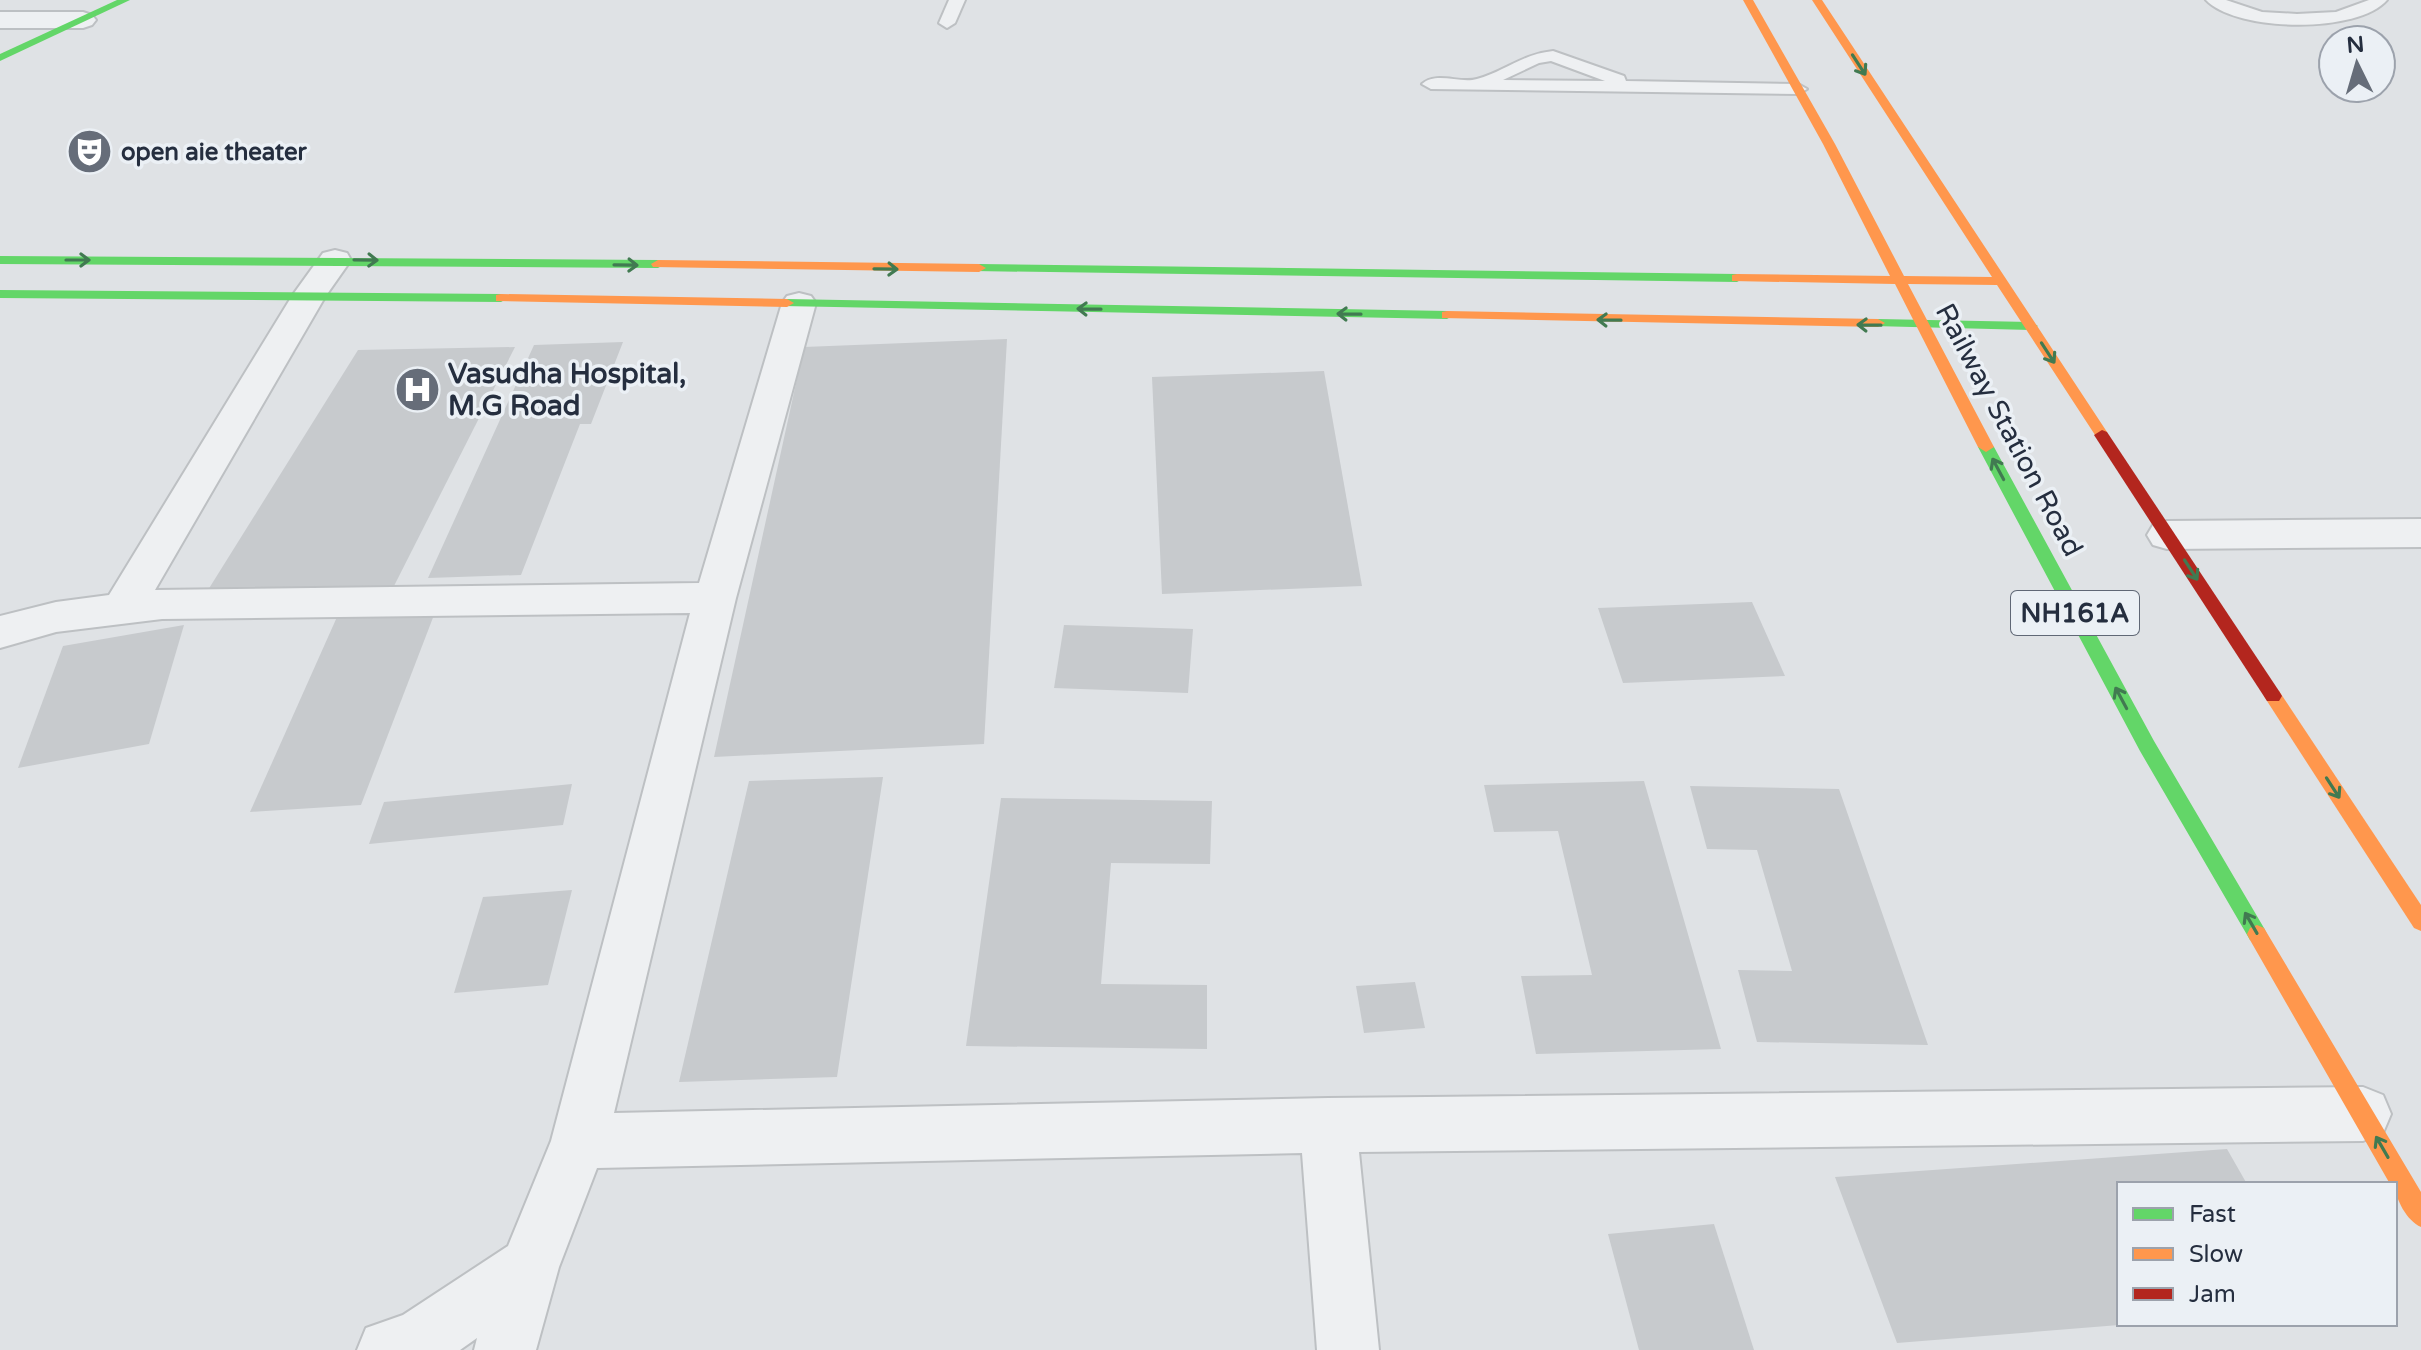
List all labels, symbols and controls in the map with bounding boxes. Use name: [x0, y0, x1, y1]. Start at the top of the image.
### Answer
north arrow: [2317, 24, 2397, 104]
text: N: [2345, 31, 2365, 59]
one-way arrow: [1851, 54, 1868, 76]
theatre icon: open aie theater: [66, 128, 114, 176]
place label: open aie theater: [121, 138, 308, 167]
one-way arrow: [64, 252, 91, 268]
one-way arrow: [352, 253, 379, 268]
one-way arrow: [612, 257, 639, 273]
one-way arrow: [872, 261, 899, 276]
street label: Railway Station Road: [1928, 298, 2090, 562]
one-way arrow: [1076, 301, 1103, 317]
one-way arrow: [1336, 307, 1363, 322]
one-way arrow: [1596, 312, 1623, 327]
one-way arrow: [1856, 317, 1883, 333]
one-way arrow: [2040, 341, 2057, 363]
place label: Vasudha Hospital, M.G Road: [448, 357, 686, 423]
hospital icon: Vasudha Hospital, M.G Road: [393, 366, 441, 414]
one-way arrow: [1989, 458, 2005, 481]
one-way arrow: [2182, 559, 2199, 581]
road number: NH161A: [2011, 591, 2139, 635]
one-way arrow: [2113, 686, 2128, 710]
one-way arrow: [2325, 776, 2341, 799]
one-way arrow: [2243, 912, 2259, 935]
one-way arrow: [2374, 1136, 2390, 1159]
legend: [2117, 1182, 2397, 1326]
text: Fast: [2189, 1200, 2236, 1229]
text: Slow: [2189, 1240, 2243, 1269]
text: Jam: [2189, 1280, 2236, 1309]

